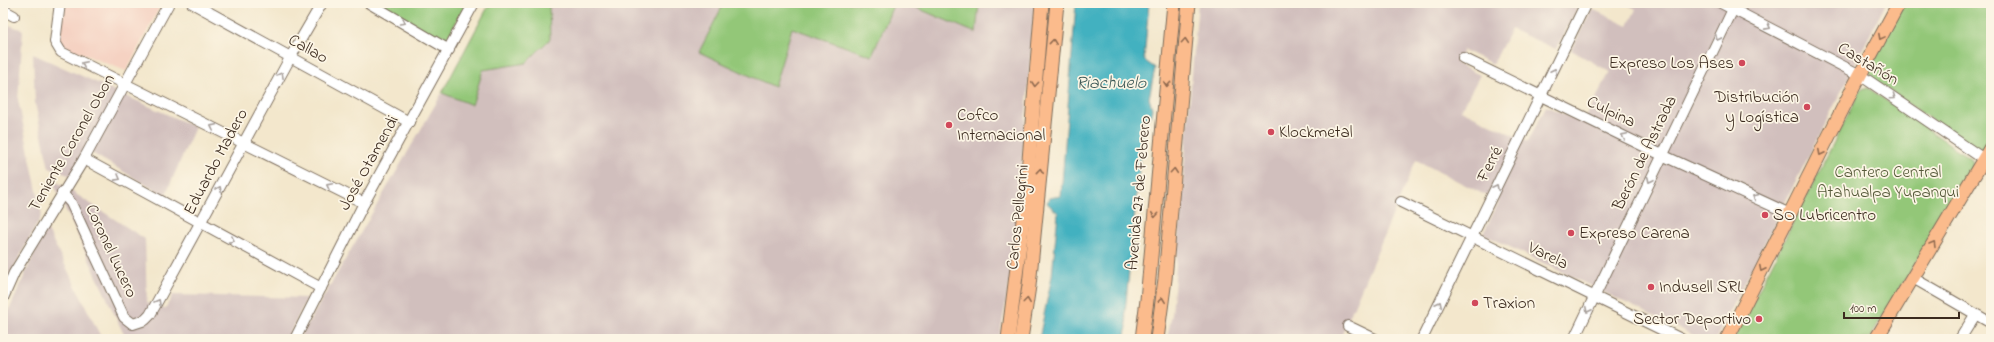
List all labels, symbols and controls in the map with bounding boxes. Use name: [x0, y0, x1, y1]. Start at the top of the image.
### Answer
one-way arrow: [399, 18, 406, 25]
one-way arrow: [1764, 22, 1771, 30]
street label: Callao: [283, 28, 333, 70]
one-way arrow: [1878, 33, 1885, 40]
one-way arrow: [1715, 34, 1723, 41]
street label: Castañón: [1833, 36, 1903, 92]
one-way arrow: [1181, 38, 1190, 44]
one-way arrow: [1048, 39, 1057, 45]
place label: Expreso Los Ases: [1609, 51, 1734, 76]
marker: Expreso Los Ases: [1737, 58, 1747, 68]
one-way arrow: [81, 61, 88, 69]
one-way arrow: [1549, 68, 1557, 75]
street label: Teniente Coronel Obon: [22, 70, 122, 216]
one-way arrow: [276, 71, 284, 79]
water label: Riachuelo: [1076, 71, 1147, 97]
one-way arrow: [1031, 81, 1040, 87]
one-way arrow: [1163, 81, 1172, 87]
place label: Distribución y Logística: [1713, 85, 1799, 132]
street label: Culpina: [1582, 89, 1640, 135]
street label: Berón de Astrada: [1606, 91, 1684, 216]
one-way arrow: [1889, 92, 1896, 100]
marker: Distribución y Logística: [1802, 102, 1812, 112]
place label: Cofco Internacional: [957, 103, 1046, 148]
street label: Eduardo Madero: [177, 104, 255, 220]
street label: José Otamendi: [332, 111, 406, 215]
street label: Avenida 27 de Febrero: [1120, 114, 1158, 271]
marker: Cofco Internacional: [944, 120, 954, 130]
place label: Klockmetal: [1279, 120, 1353, 145]
one-way arrow: [210, 124, 218, 132]
marker: Klockmetal: [1266, 127, 1276, 137]
one-way arrow: [1621, 133, 1629, 141]
street label: Ferré: [1470, 142, 1510, 187]
one-way arrow: [1818, 149, 1826, 156]
park label: Cantero Central Atahualpa Yupanqui: [1817, 160, 1959, 205]
street label: Carlos Pellegrini: [1000, 163, 1038, 271]
one-way arrow: [1036, 168, 1045, 174]
one-way arrow: [1170, 168, 1179, 174]
one-way arrow: [114, 173, 121, 181]
one-way arrow: [1647, 176, 1655, 184]
one-way arrow: [326, 183, 334, 190]
one-way arrow: [1491, 184, 1499, 192]
one-way arrow: [214, 186, 222, 193]
one-way arrow: [1751, 194, 1758, 202]
street label: Coronel Lucero: [78, 200, 144, 302]
place label: SO Lubricentro: [1773, 203, 1876, 228]
marker: SO Lubricentro: [1760, 210, 1770, 220]
one-way arrow: [1151, 212, 1160, 218]
place label: Expreso Carena: [1579, 221, 1690, 246]
marker: Expreso Carena: [1566, 228, 1576, 238]
street label: Varela: [1523, 235, 1572, 276]
one-way arrow: [228, 236, 235, 243]
one-way arrow: [1928, 241, 1936, 248]
one-way arrow: [1759, 265, 1767, 272]
place label: Indusell SRL: [1659, 275, 1744, 300]
marker: Indusell SRL: [1646, 282, 1656, 292]
place label: Traxion: [1483, 291, 1535, 316]
scale bar: [1844, 294, 1959, 320]
one-way arrow: [1022, 297, 1031, 304]
one-way arrow: [1158, 297, 1167, 303]
marker: Traxion: [1470, 298, 1480, 308]
one-way arrow: [153, 299, 160, 306]
text: 100 m: [1850, 300, 1877, 318]
one-way arrow: [1434, 301, 1442, 308]
one-way arrow: [1585, 306, 1593, 314]
place label: Sector Deportivo: [1633, 307, 1751, 332]
marker: Sector Deportivo: [1754, 314, 1764, 324]

